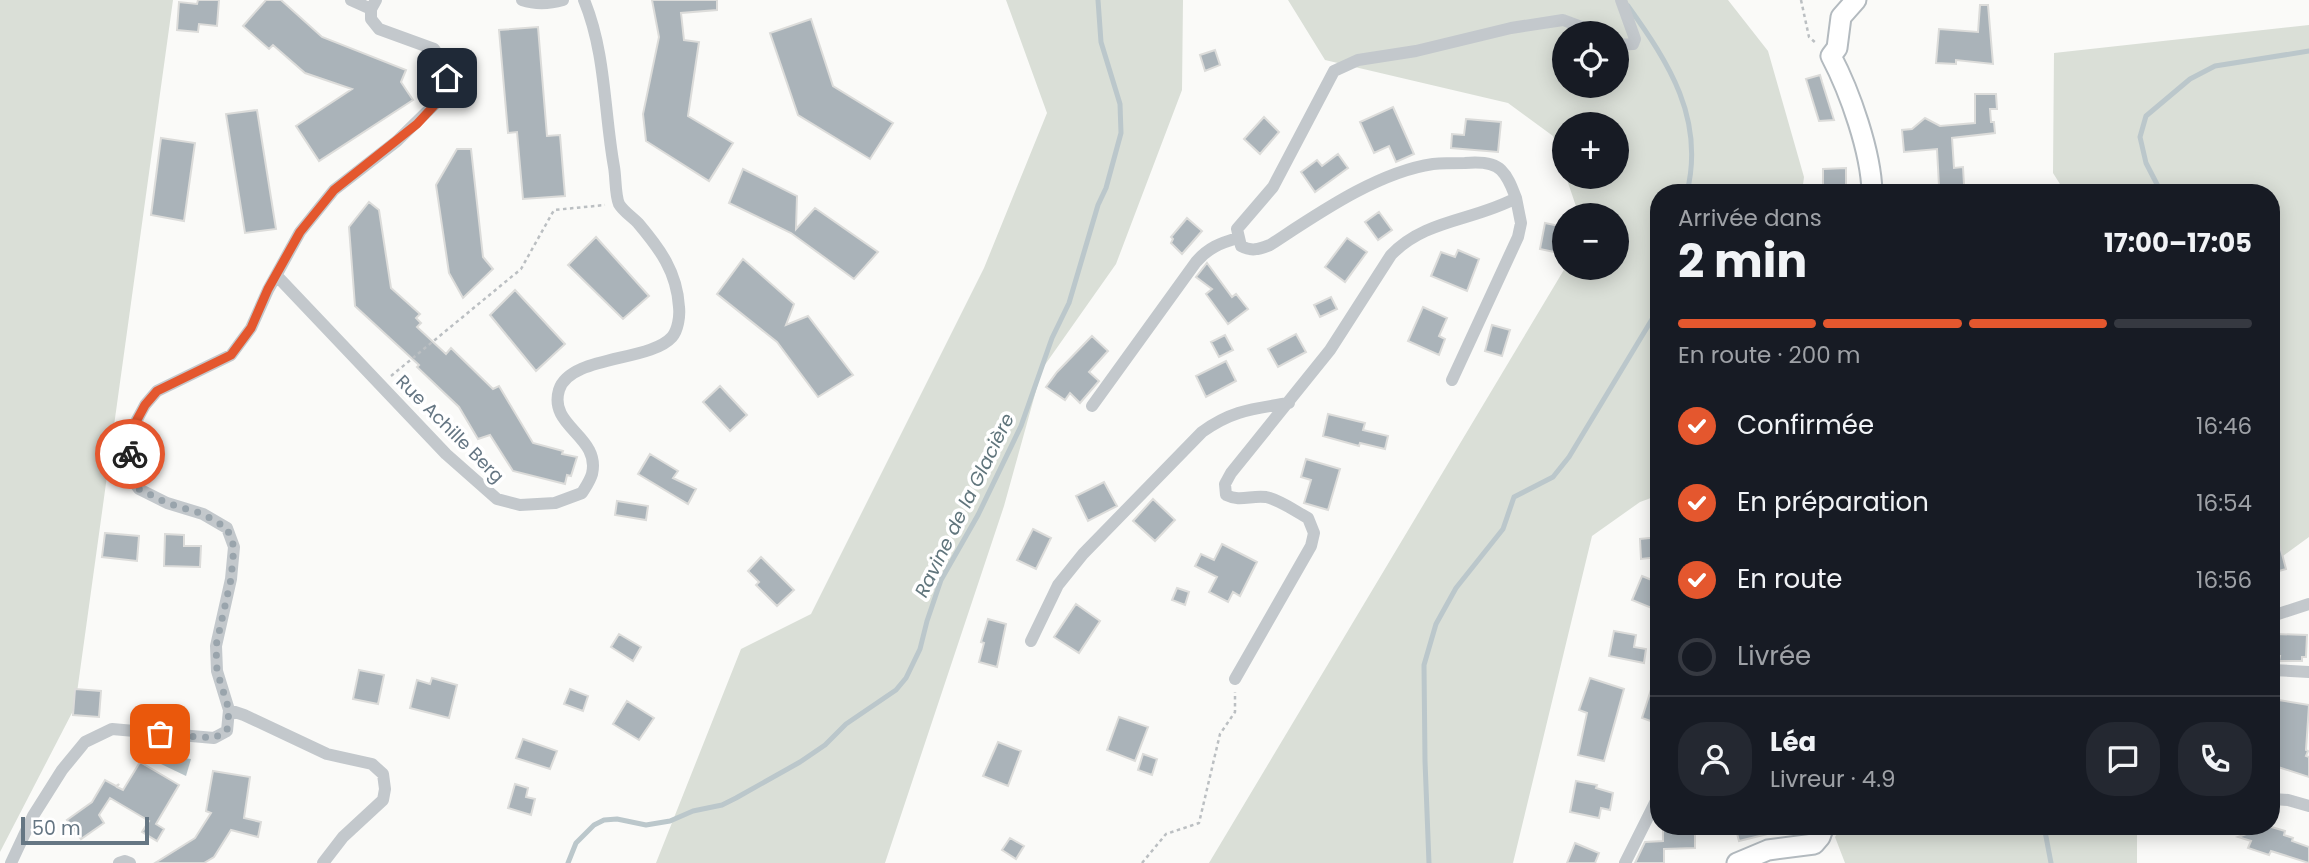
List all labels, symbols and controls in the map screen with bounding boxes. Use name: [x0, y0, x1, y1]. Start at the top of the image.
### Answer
map controls: [1552, 21, 1629, 280]
button: locate: [1552, 21, 1629, 98]
pin: [417, 48, 477, 108]
icon: home: [428, 59, 466, 97]
button: +: [1552, 112, 1629, 189]
text: Arrivée dans: [1678, 202, 1822, 234]
button: −: [1552, 203, 1629, 280]
text: 17:00–17:05: [2104, 225, 2252, 261]
text: 2 min: [1678, 229, 1807, 293]
text: En route · 200 m: [1678, 339, 1860, 371]
street label: Rue Achille Berg: [391, 369, 510, 488]
icon: check: [1678, 407, 1716, 445]
text: Confirmée: [1737, 407, 1874, 443]
water label: Ravine de la Glacière: [908, 408, 1021, 602]
text: 16:46: [2196, 410, 2252, 442]
courier: [95, 419, 165, 489]
icon: bike: [111, 435, 149, 473]
icon: check: [1678, 484, 1716, 522]
text: En préparation: [1737, 484, 1929, 520]
text: 16:54: [2196, 487, 2252, 519]
icon: check: [1678, 561, 1716, 599]
text: En route: [1737, 561, 1842, 597]
text: 16:56: [2196, 564, 2252, 596]
text: Livrée: [1737, 638, 1811, 674]
pin: [130, 704, 190, 764]
icon: bag: [141, 715, 179, 753]
button: person: [1678, 722, 1752, 796]
button: chat: [2086, 722, 2160, 796]
button: phone: [2178, 722, 2252, 796]
text: Léa: [1770, 724, 1816, 760]
text: Livreur · 4.9: [1770, 763, 1896, 795]
scale bar: [21, 814, 149, 846]
text: 50 m: [32, 815, 81, 842]

